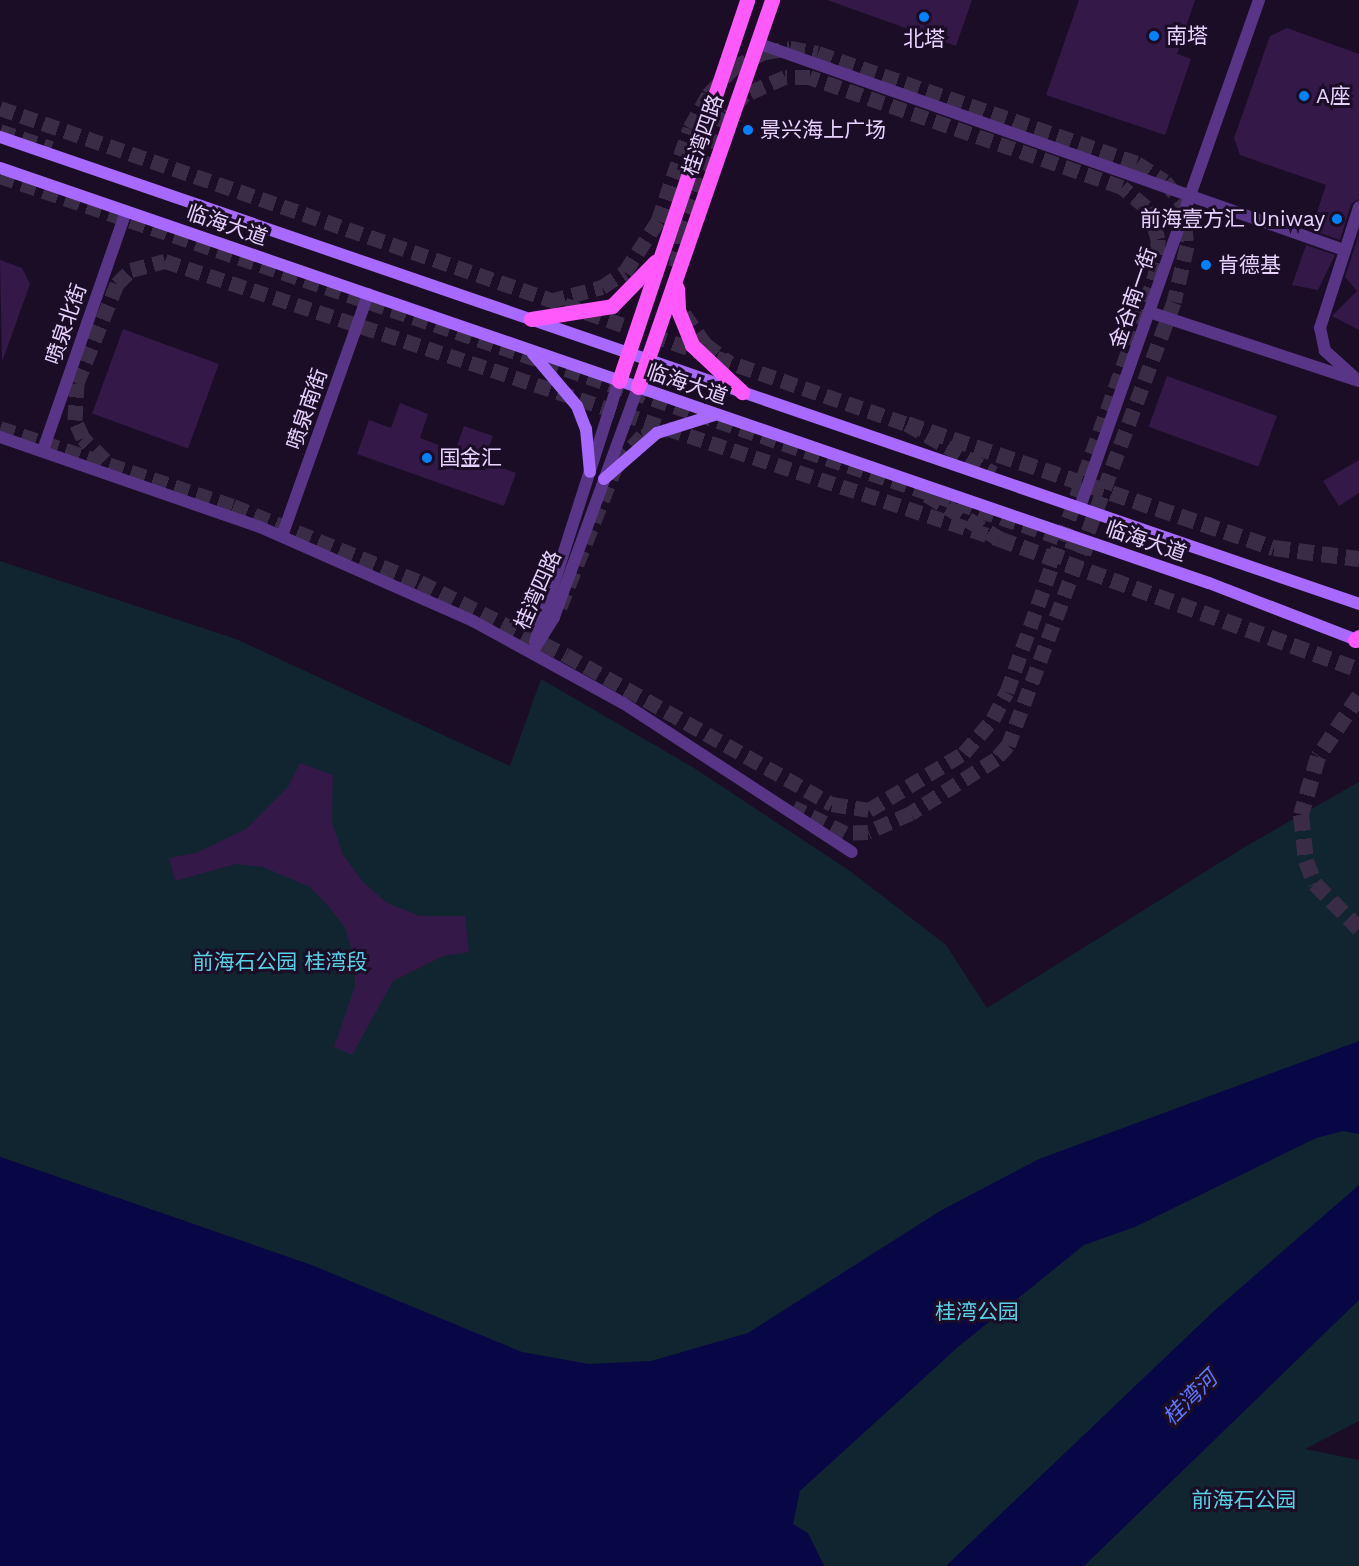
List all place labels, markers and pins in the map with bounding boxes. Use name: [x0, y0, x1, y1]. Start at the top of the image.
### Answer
marker: 北塔: [917, 10, 931, 24]
place label: 南塔: [1166, 23, 1208, 49]
place label: 北塔: [903, 26, 945, 52]
marker: 南塔: [1147, 29, 1161, 43]
place label: A座: [1316, 83, 1351, 109]
marker: A座: [1297, 89, 1311, 103]
place label: 景兴海上广场: [760, 117, 886, 143]
marker: 景兴海上广场: [741, 123, 755, 137]
place label: 前海壹方汇 Uniway: [1140, 206, 1325, 232]
marker: 前海壹方汇 Uniway: [1330, 212, 1344, 226]
place label: 肯德基: [1218, 252, 1281, 278]
marker: 肯德基: [1199, 258, 1213, 272]
place label: 国金汇: [439, 445, 502, 471]
marker: 国金汇: [420, 451, 434, 465]

